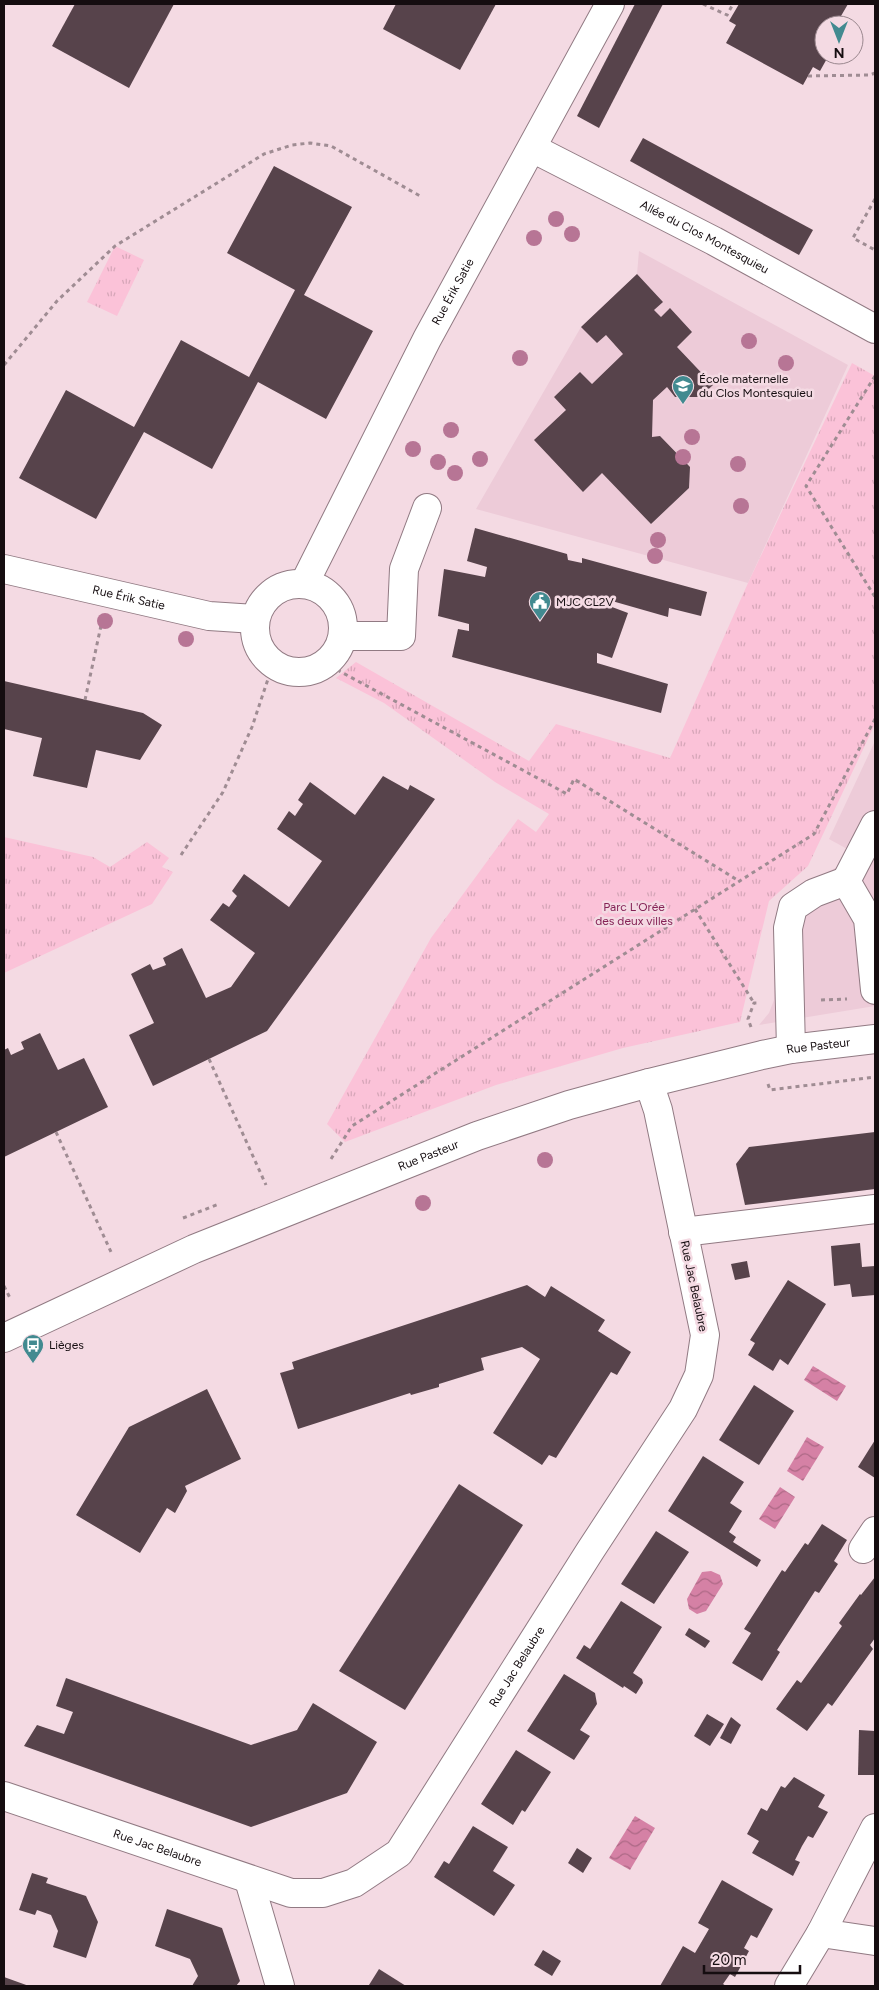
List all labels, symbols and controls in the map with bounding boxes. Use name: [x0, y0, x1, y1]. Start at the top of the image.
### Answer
north arrow: [814, 15, 864, 65]
text: N: [834, 44, 844, 61]
street label: Allée du Clos Montesquieu: [638, 197, 771, 277]
street label: Rue Érik Satie: [429, 256, 477, 328]
place label: École maternelle du Clos Montesquieu: [699, 372, 813, 400]
school or university icon: École maternelle du Clos Montesquieu: [671, 374, 695, 405]
street label: Rue Érik Satie: [91, 583, 167, 613]
public building icon: MJC CL2V: [528, 590, 552, 621]
place label: MJC CL2V: [556, 595, 615, 609]
park label: Parc L'Orée des deux villes: [595, 900, 673, 928]
street label: Rue Pasteur: [785, 1035, 851, 1057]
street label: Rue Pasteur: [396, 1137, 461, 1174]
street label: Rue Jac Belaubre: [678, 1239, 711, 1333]
bus stop icon: Lièges: [21, 1333, 45, 1364]
place label: Lièges: [49, 1338, 84, 1352]
street label: Rue Jac Belaubre: [486, 1623, 548, 1710]
street label: Rue Jac Belaubre: [111, 1826, 204, 1869]
scale bar: [704, 1942, 800, 1974]
text: 20 m: [712, 1951, 746, 1969]

